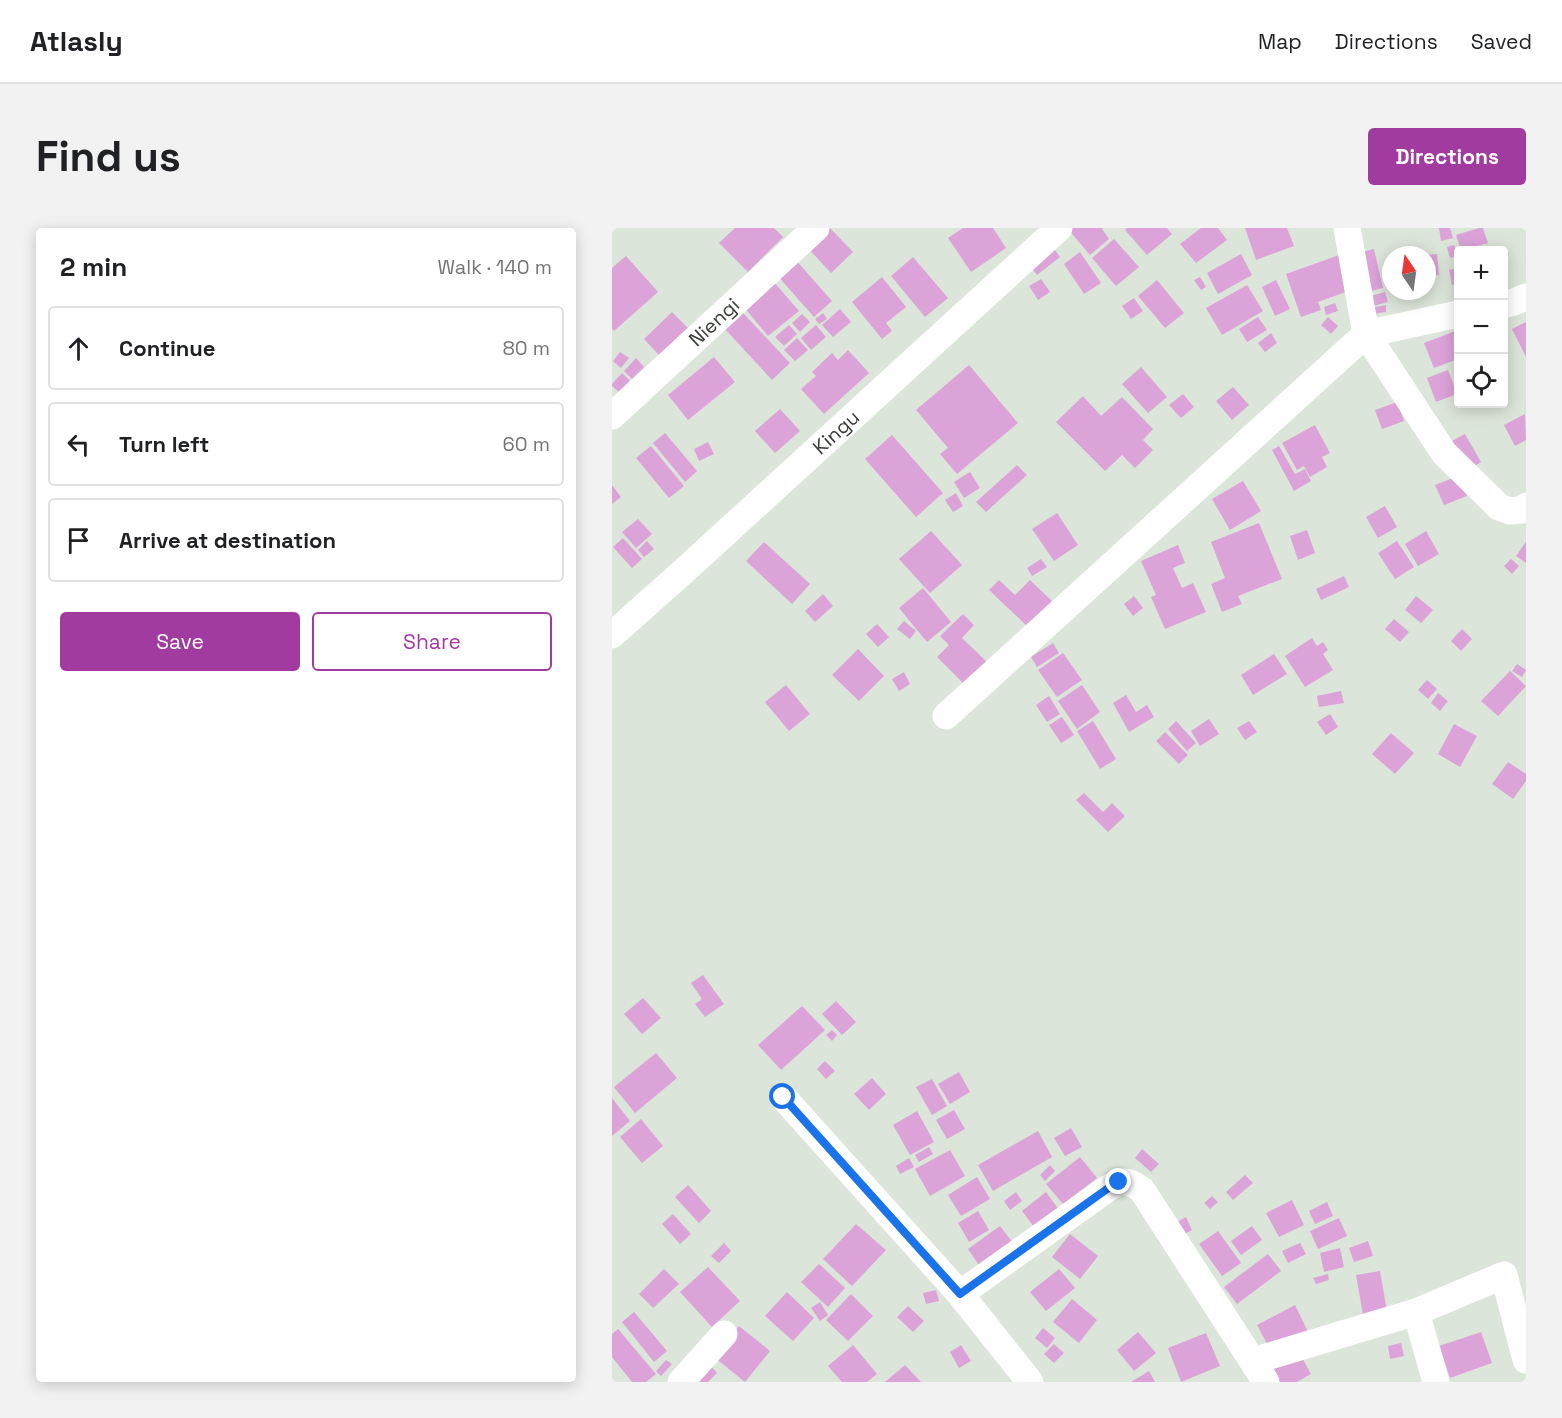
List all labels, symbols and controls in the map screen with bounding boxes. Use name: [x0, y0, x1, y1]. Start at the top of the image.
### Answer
text: Atlasly: [30, 23, 123, 59]
text: Map: [1258, 28, 1302, 55]
text: Directions: [1335, 28, 1438, 55]
text: Saved: [1471, 28, 1532, 55]
button: Directions: [1368, 128, 1526, 185]
text: Find us: [36, 130, 181, 183]
north arrow: [1382, 246, 1436, 300]
map controls: [1454, 246, 1508, 408]
button: +: [1454, 246, 1508, 300]
text: 2 min: [60, 250, 127, 284]
text: Walk · 140 m: [438, 254, 552, 280]
street label: Niengi: [683, 292, 745, 352]
button: −: [1454, 300, 1508, 354]
icon: ahead: [62, 332, 95, 365]
text: Continue: [119, 334, 215, 362]
text: 80 m: [502, 335, 550, 361]
button: locate: [1454, 354, 1508, 408]
street label: Kingu: [807, 404, 865, 460]
icon: left: [62, 428, 95, 461]
text: Turn left: [119, 430, 209, 458]
text: 60 m: [503, 431, 550, 457]
icon: arrive: [62, 524, 95, 557]
text: Arrive at destination: [119, 526, 336, 554]
button: Save: [60, 612, 300, 671]
button: Share: [312, 612, 552, 671]
route start: [769, 1083, 795, 1109]
route end: [1105, 1168, 1131, 1194]

